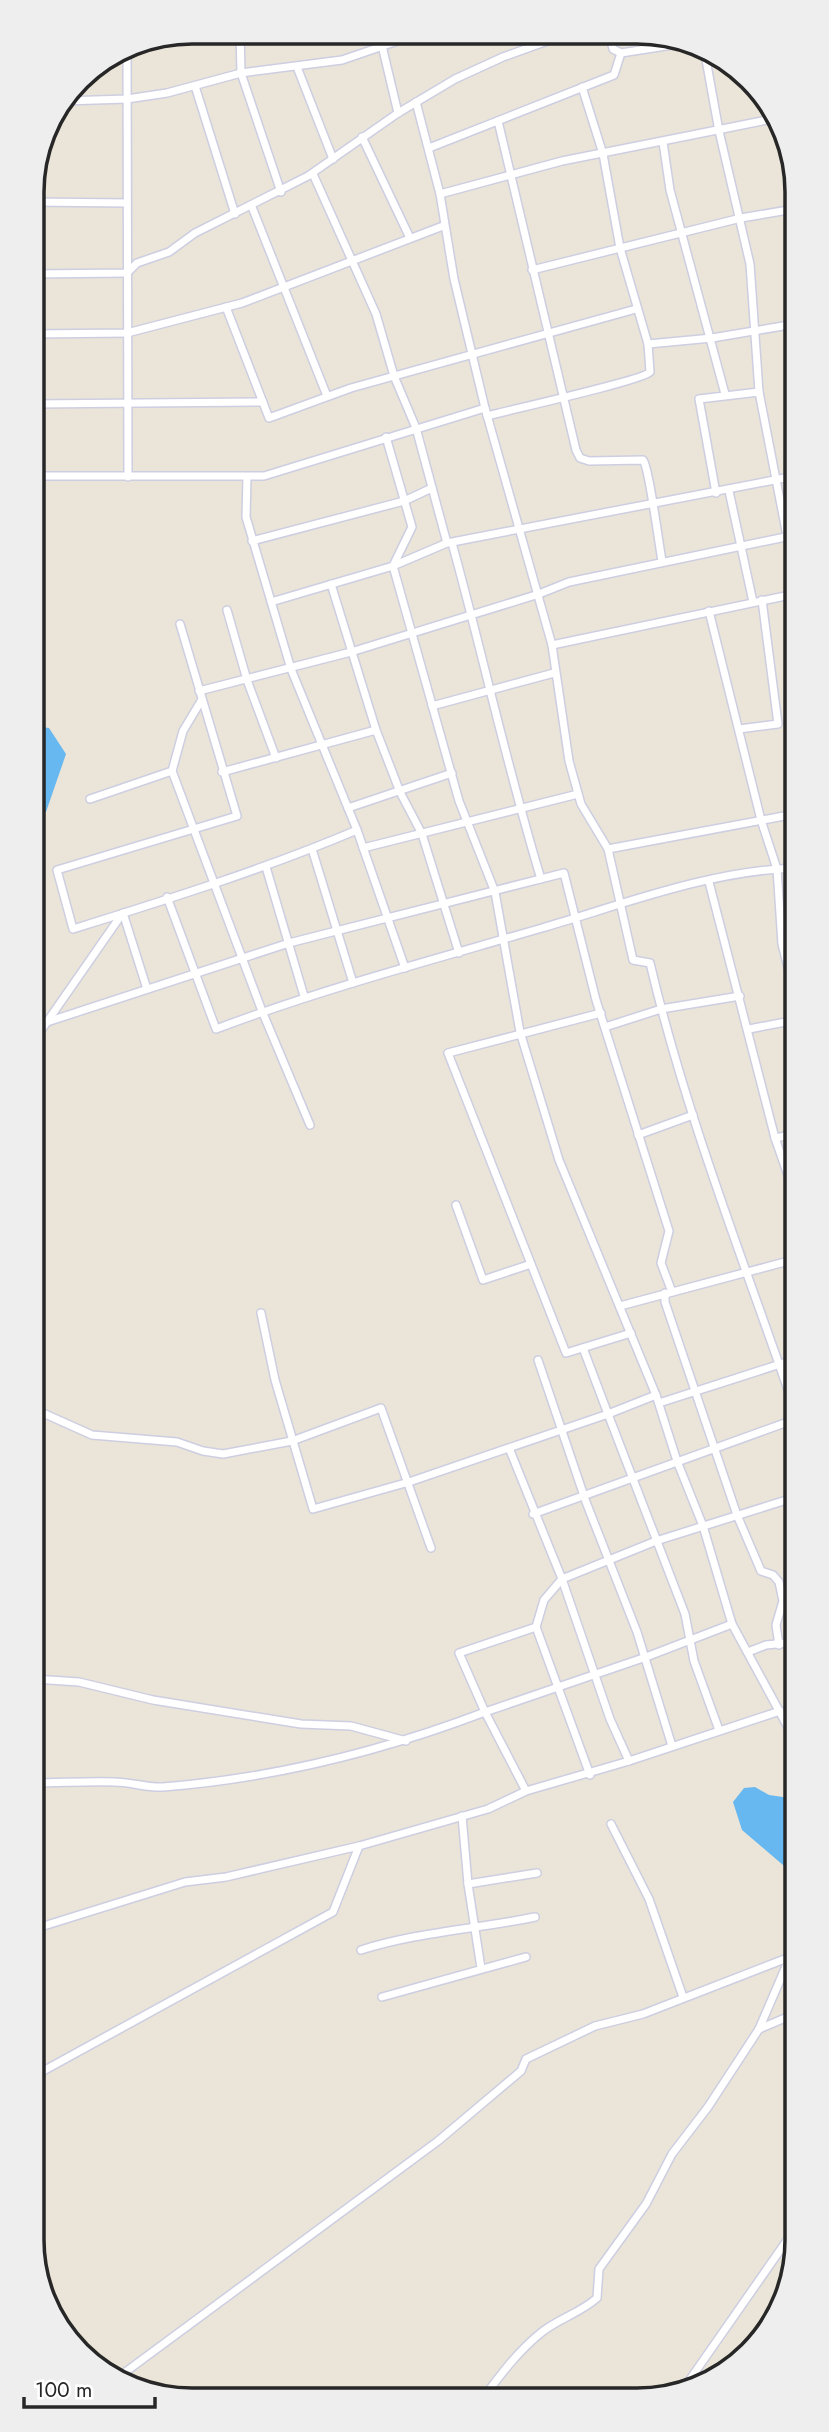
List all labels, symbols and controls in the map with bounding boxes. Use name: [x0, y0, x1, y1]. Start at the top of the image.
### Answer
scale bar: [24, 2366, 156, 2410]
text: 100 m: [35, 2375, 92, 2405]

